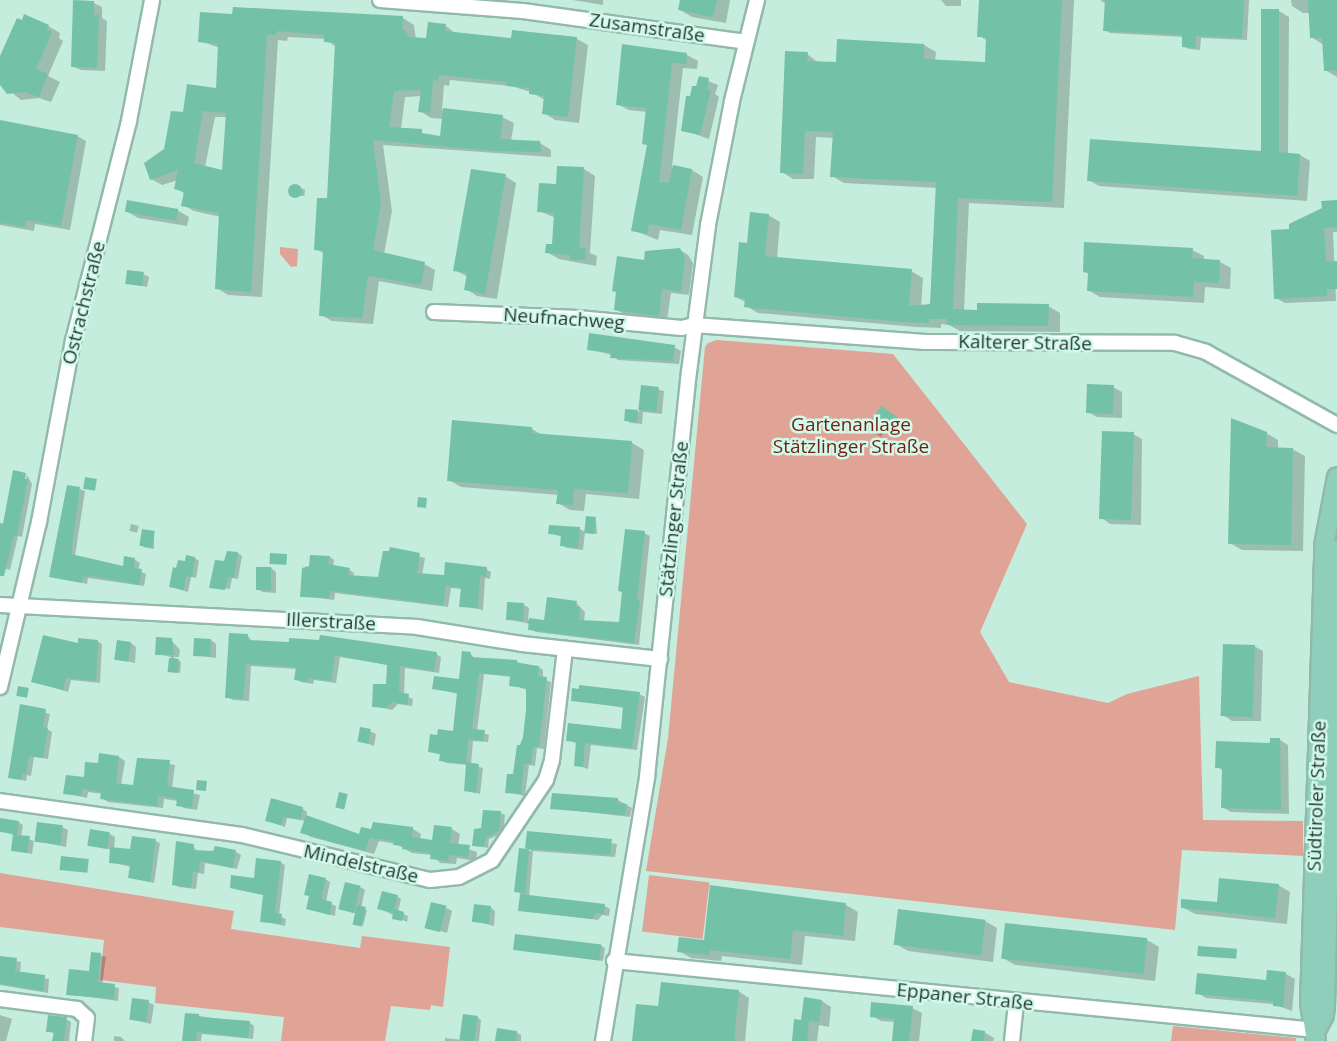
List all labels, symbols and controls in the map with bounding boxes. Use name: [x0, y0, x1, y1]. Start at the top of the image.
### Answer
street label: Zusamstraße: [588, 9, 706, 47]
street label: Ostrachstraße: [58, 239, 110, 367]
street label: Neufnachweg: [503, 303, 625, 335]
street label: Kalterer Straße: [958, 330, 1092, 356]
park label: Gartenanlage Stätzlinger Straße: [773, 414, 929, 458]
street label: Stätzlinger Straße: [654, 440, 694, 598]
street label: Illerstraße: [285, 608, 377, 636]
street label: Südtiroler Straße: [1303, 720, 1331, 872]
street label: Mindelstraße: [301, 840, 421, 888]
street label: Eppaner Straße: [895, 978, 1035, 1016]

